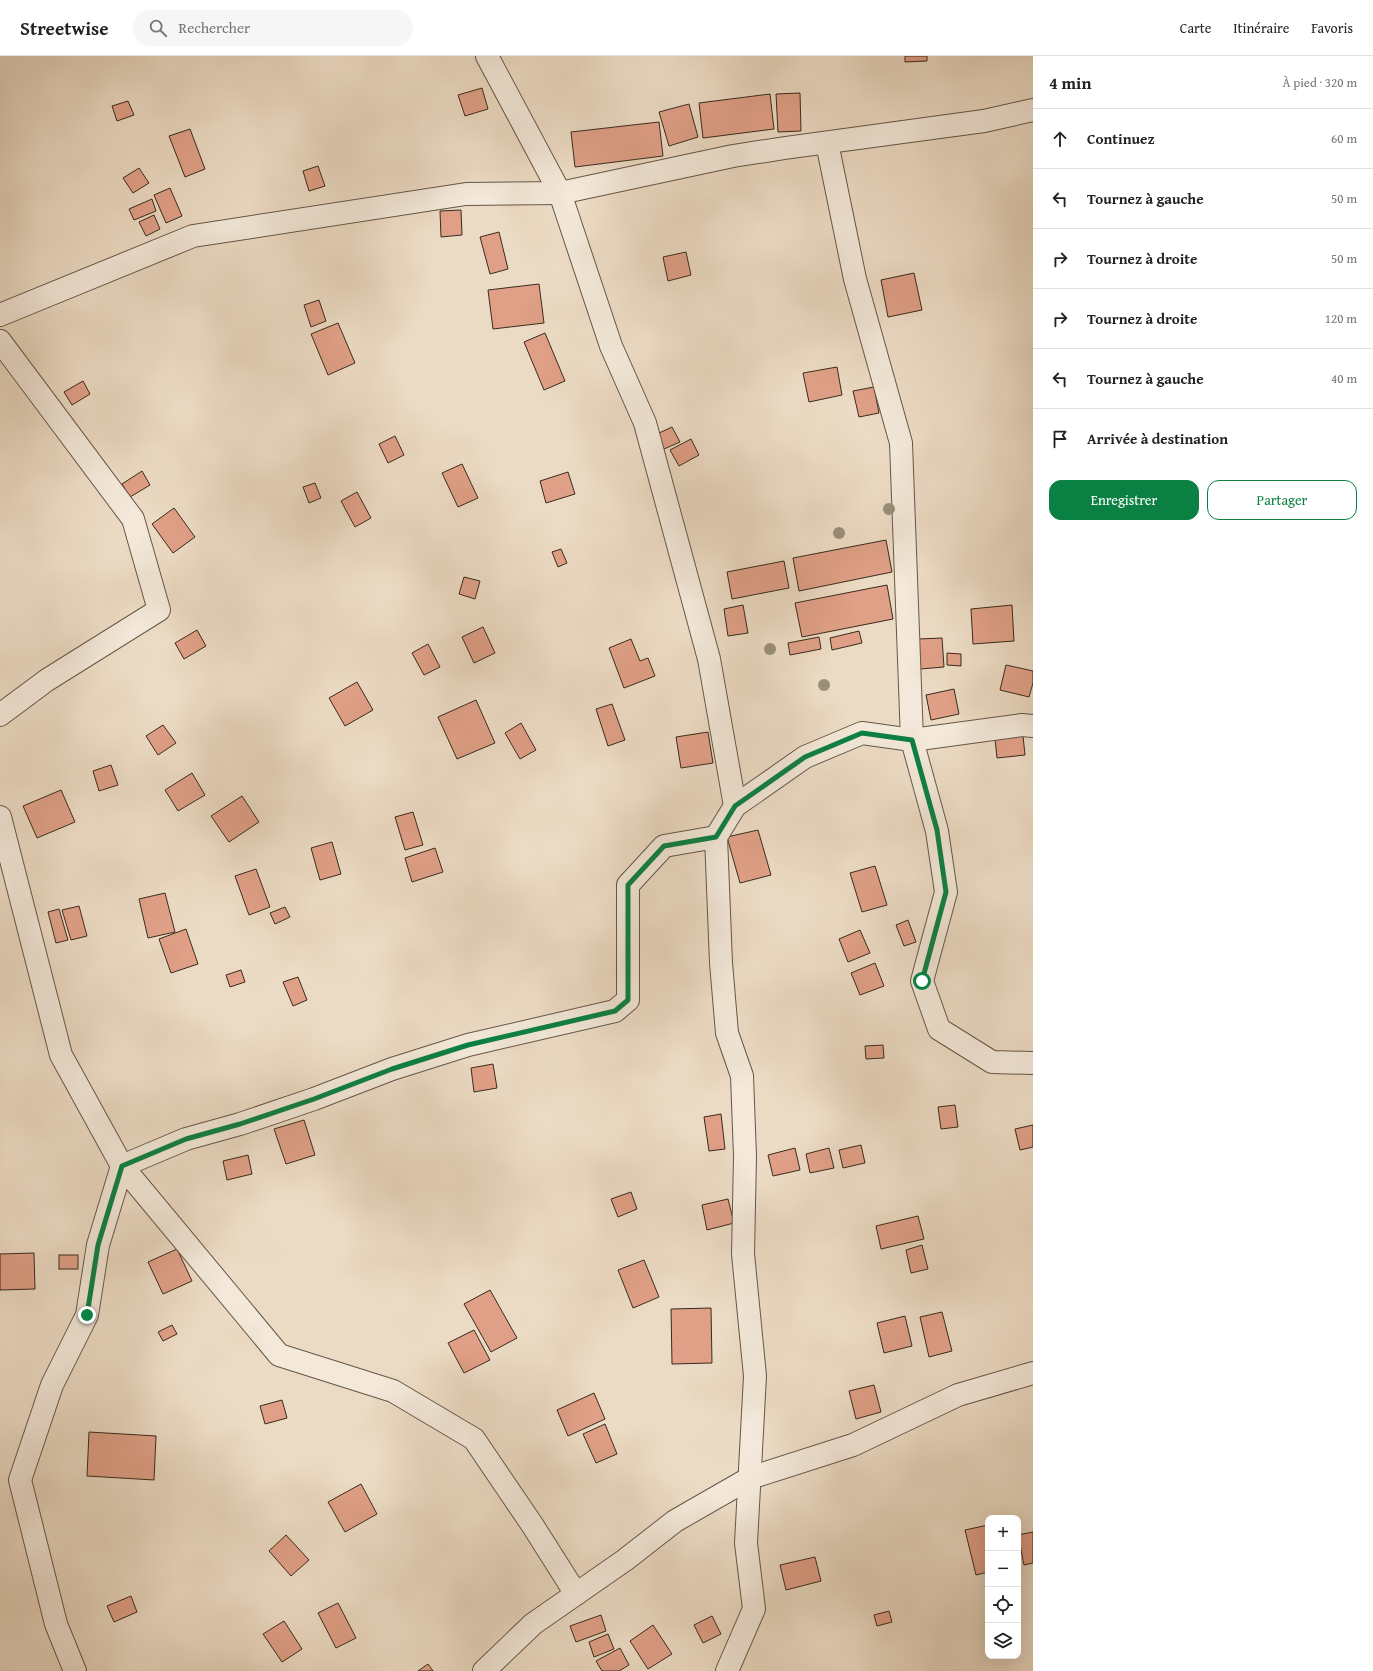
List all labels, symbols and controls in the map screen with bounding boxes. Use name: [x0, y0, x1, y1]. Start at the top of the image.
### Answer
search box: [133, 10, 413, 46]
text: Streetwise: [20, 14, 109, 42]
icon: search: [147, 17, 169, 39]
text: Rechercher: [179, 17, 250, 38]
text: Carte: [1180, 18, 1211, 38]
text: Itinéraire: [1233, 18, 1289, 38]
text: Favoris: [1311, 18, 1353, 38]
text: 4 min: [1049, 70, 1091, 95]
text: À pied · 320 m: [1282, 73, 1357, 92]
icon: ahead: [1049, 128, 1071, 150]
text: Continuez: [1087, 128, 1155, 149]
text: 60 m: [1331, 129, 1357, 148]
icon: left: [1049, 188, 1071, 210]
text: Tournez à gauche: [1087, 188, 1204, 209]
text: 50 m: [1331, 189, 1357, 208]
icon: right: [1049, 248, 1071, 270]
text: Tournez à droite: [1087, 248, 1197, 269]
text: 50 m: [1331, 249, 1357, 268]
icon: right: [1049, 308, 1071, 330]
text: Tournez à droite: [1087, 308, 1197, 329]
text: 120 m: [1325, 309, 1357, 328]
icon: left: [1049, 368, 1071, 390]
text: Tournez à gauche: [1087, 368, 1204, 389]
text: 40 m: [1331, 369, 1357, 388]
icon: arrive: [1049, 428, 1071, 450]
text: Arrivée à destination: [1087, 428, 1228, 449]
button: Enregistrer: [1049, 480, 1199, 520]
button: Partager: [1207, 480, 1357, 520]
route start: [913, 972, 931, 990]
route end: [78, 1306, 96, 1324]
map controls: [985, 1515, 1021, 1659]
button: +: [985, 1515, 1021, 1551]
button: −: [985, 1551, 1021, 1587]
button: locate: [985, 1587, 1021, 1623]
button: layers: [985, 1623, 1021, 1659]

